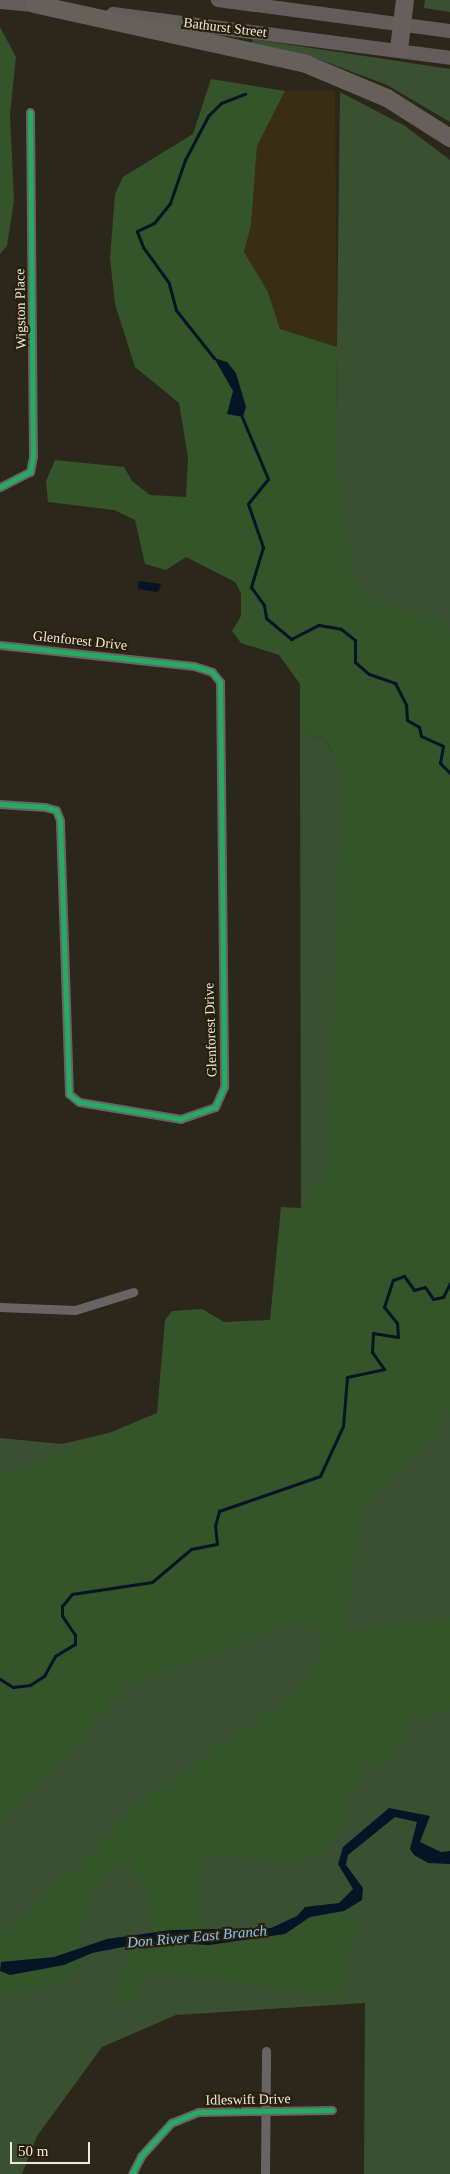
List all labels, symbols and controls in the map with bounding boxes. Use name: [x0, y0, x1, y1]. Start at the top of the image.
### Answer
street label: Bathurst Street: [182, 15, 268, 41]
street label: Wigston Place: [12, 269, 30, 349]
street label: Glenforest Drive: [32, 628, 128, 654]
street label: Glenforest Drive: [201, 983, 221, 1077]
water label: Don River East Branch: [126, 1922, 268, 1952]
street label: Idleswift Drive: [205, 2091, 291, 2109]
scale bar: [12, 2132, 92, 2164]
text: 50 m: [18, 2143, 48, 2159]

